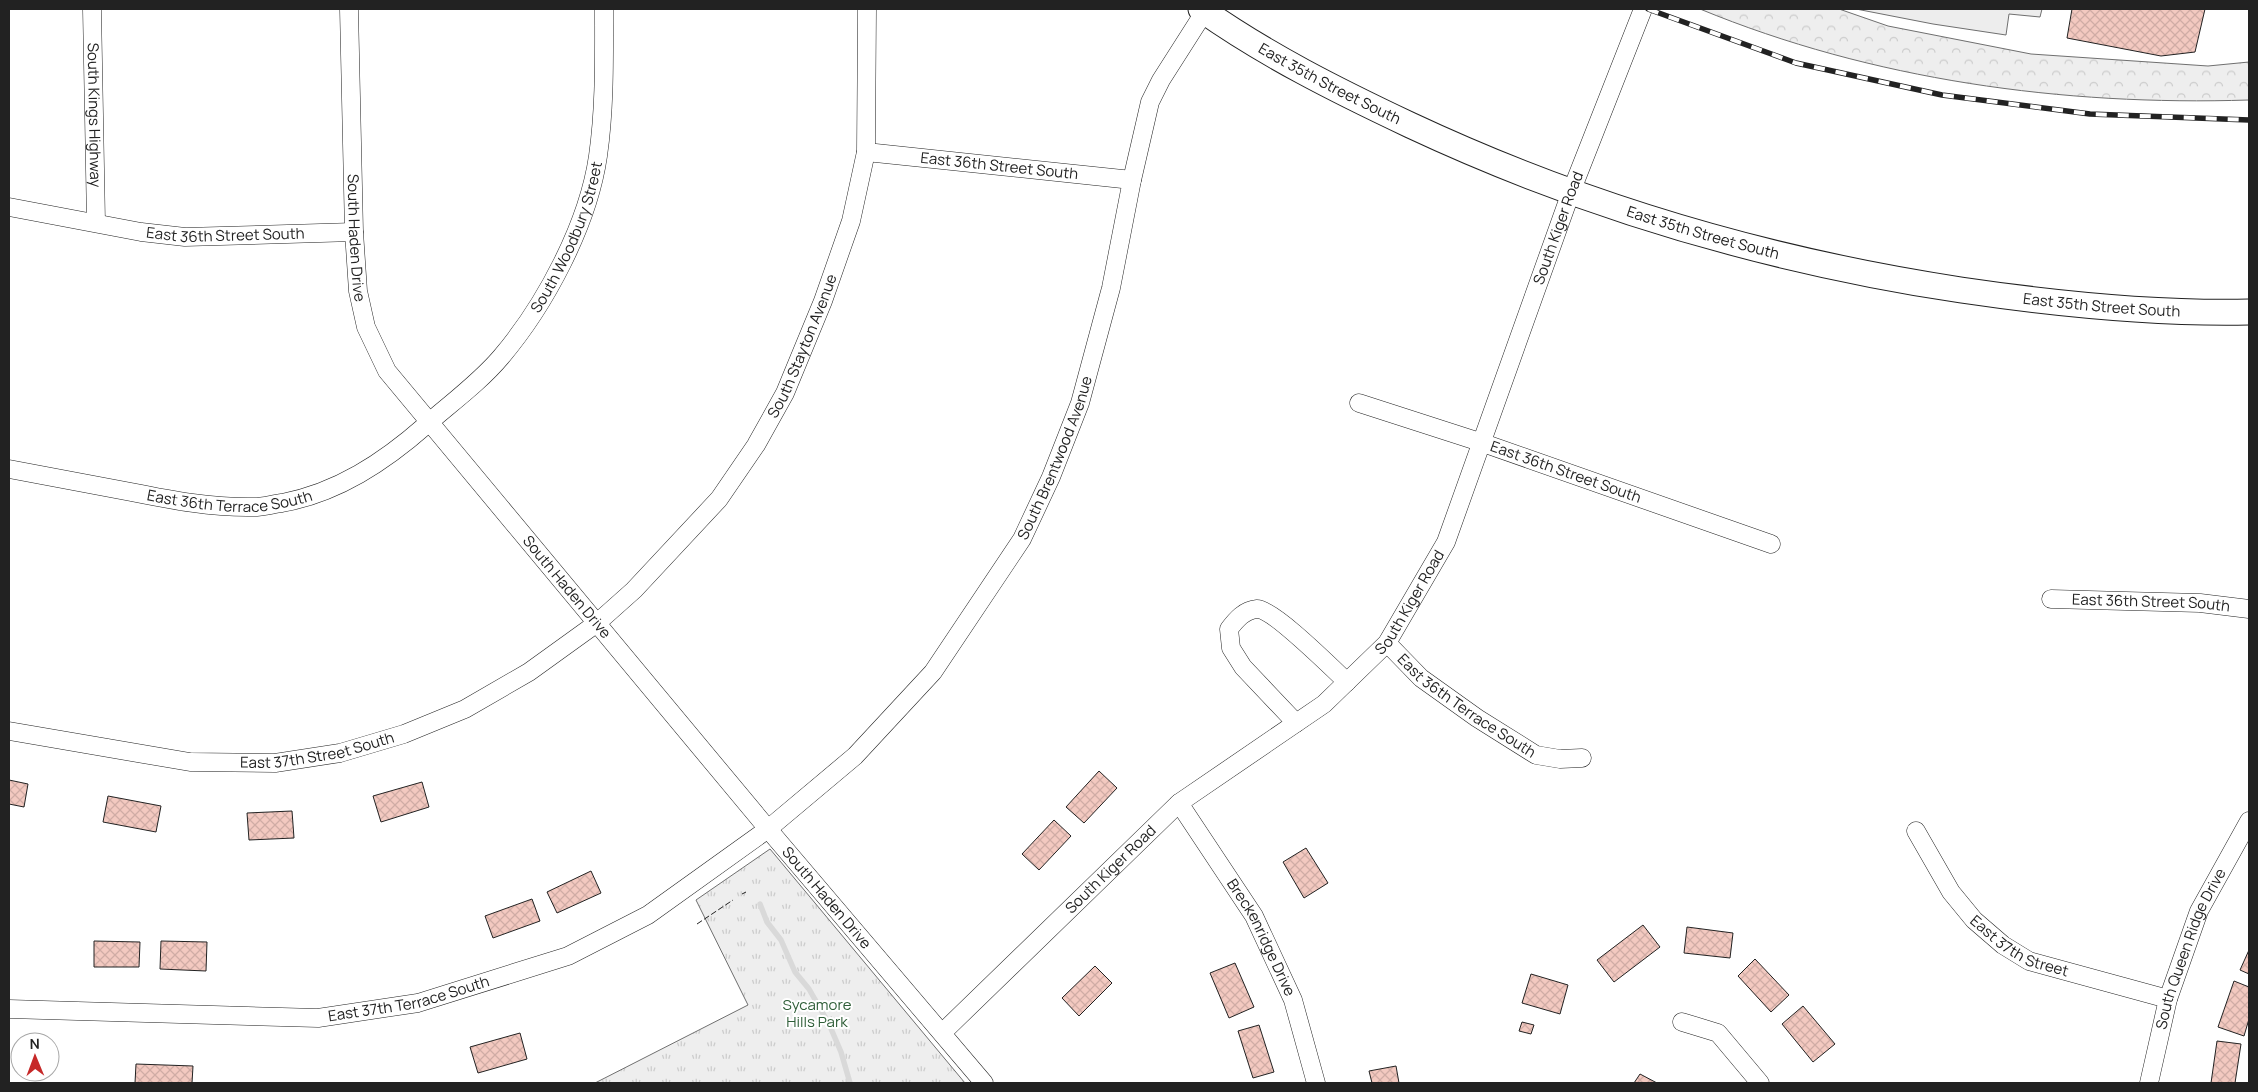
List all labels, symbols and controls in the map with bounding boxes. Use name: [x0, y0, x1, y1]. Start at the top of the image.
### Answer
street label: East 35th Street South: [1255, 38, 1404, 129]
street label: South Kings Highway: [83, 42, 106, 188]
street label: East 36th Street South: [919, 147, 1079, 184]
street label: South Woodbury Street: [525, 160, 607, 317]
street label: South Kiger Road: [1528, 168, 1588, 287]
street label: South Haden Drive: [343, 174, 371, 304]
street label: East 35th Street South: [1624, 201, 1782, 264]
street label: East 36th Street South: [145, 222, 305, 247]
street label: South Stayton Avenue: [762, 271, 842, 422]
street label: East 35th Street South: [2022, 288, 2181, 321]
street label: South Brentwood Avenue: [1012, 373, 1097, 543]
street label: East 36th Street South: [1488, 435, 1644, 508]
street label: East 36th Terrace South: [145, 484, 315, 517]
street label: South Haden Drive: [518, 531, 616, 643]
street label: South Kiger Road: [1370, 546, 1449, 659]
street label: East 36th Street South: [2072, 589, 2231, 617]
street label: East 36th Terrace South: [1393, 649, 1540, 762]
street label: East 37th Street South: [240, 727, 397, 773]
street label: South Kiger Road: [1060, 820, 1160, 918]
street label: South Haden Drive: [777, 842, 877, 953]
street label: South Queen Ridge Drive: [2150, 864, 2231, 1031]
street label: Breckenridge Drive: [1222, 874, 1301, 1000]
street label: East 37th Street: [1966, 910, 2071, 981]
street label: East 37th Terrace South: [327, 970, 492, 1026]
park label: Sycamore Hills Park: [783, 994, 852, 1032]
north arrow: [10, 1032, 60, 1082]
text: N: [30, 1034, 40, 1053]

